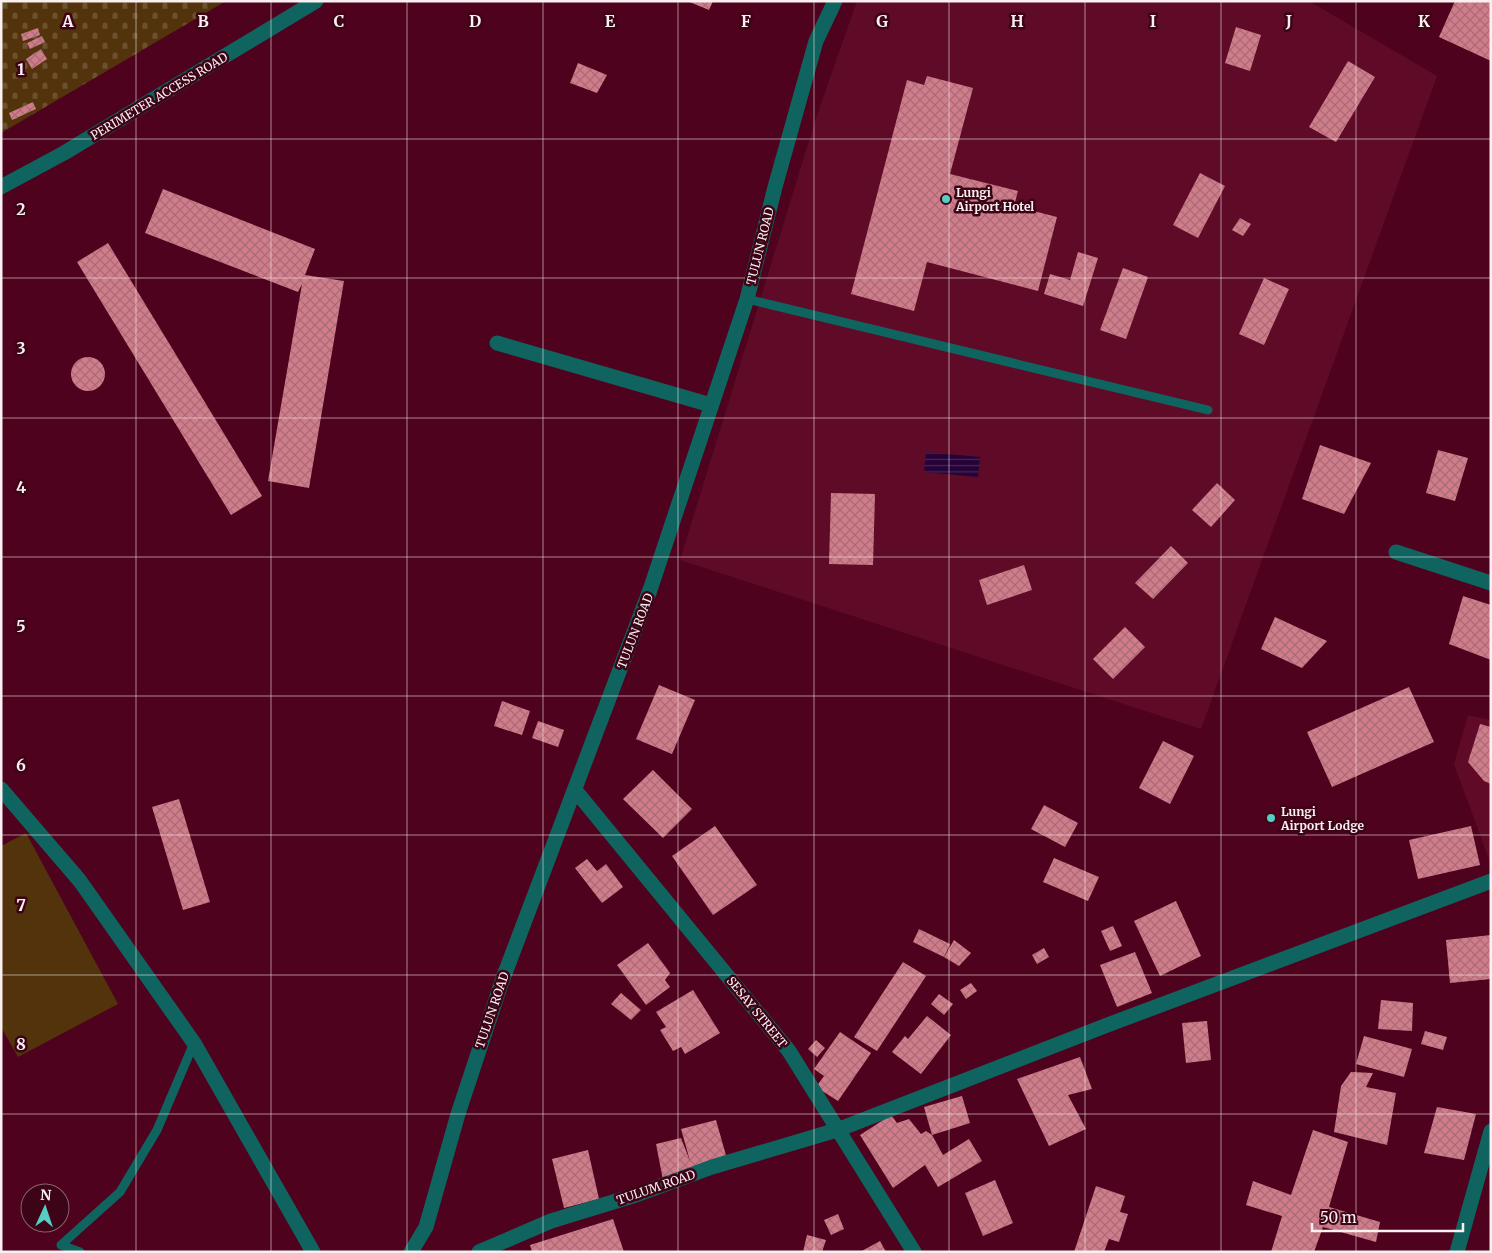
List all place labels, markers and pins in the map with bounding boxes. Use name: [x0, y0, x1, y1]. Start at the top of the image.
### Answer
place label: Lungi Airport Hotel: [955, 185, 1034, 214]
marker: Lungi Airport Hotel: [940, 193, 952, 205]
place label: Lungi Airport Lodge: [1280, 804, 1365, 833]
marker: Lungi Airport Lodge: [1265, 812, 1277, 824]

